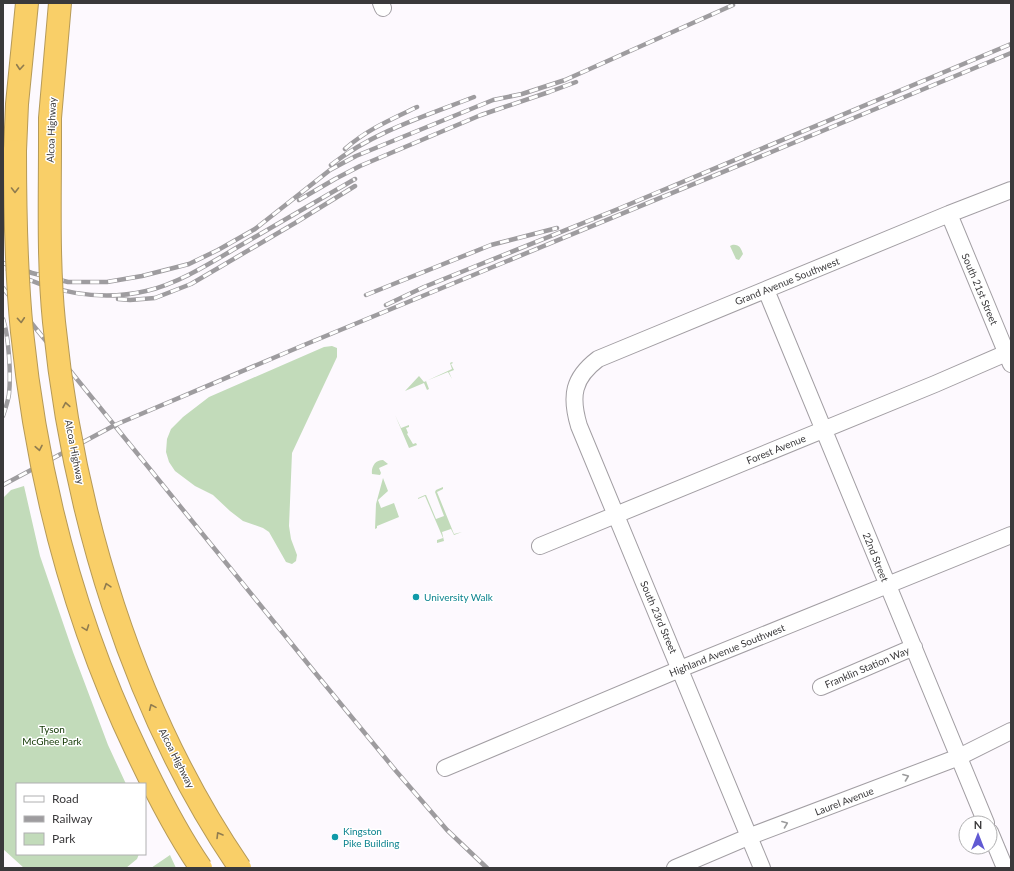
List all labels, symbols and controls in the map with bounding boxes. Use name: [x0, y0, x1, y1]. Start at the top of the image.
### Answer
one-way arrow: [16, 64, 25, 70]
street label: Alcoa Highway: [44, 96, 58, 163]
one-way arrow: [11, 187, 19, 193]
street label: South 21st Street: [959, 251, 1001, 327]
street label: Grand Avenue Southwest: [733, 254, 841, 307]
one-way arrow: [17, 317, 26, 323]
one-way arrow: [62, 401, 70, 408]
street label: Alcoa Highway: [63, 419, 87, 486]
street label: Forest Avenue: [745, 432, 807, 466]
one-way arrow: [35, 445, 43, 451]
street label: 22nd Street: [861, 531, 891, 584]
street label: South 23rd Street: [638, 579, 680, 656]
one-way arrow: [103, 582, 112, 589]
place label: University Walk: [424, 591, 494, 603]
marker: University Walk: [411, 592, 421, 602]
street label: Highland Avenue Southwest: [667, 621, 787, 679]
one-way arrow: [82, 624, 90, 631]
street label: Franklin Station Way: [823, 643, 912, 690]
one-way arrow: [149, 704, 157, 711]
park label: Tyson McGhee Park: [22, 723, 83, 747]
street label: Alcoa Highway: [157, 726, 198, 791]
one-way arrow: [903, 774, 910, 782]
legend: [16, 783, 146, 855]
street label: Laurel Avenue: [813, 784, 875, 818]
text: Road: [52, 791, 79, 806]
text: Railway: [52, 811, 93, 826]
north arrow: [958, 815, 998, 855]
text: N: [974, 818, 982, 831]
one-way arrow: [781, 820, 788, 828]
place label: Kingston Pike Building: [343, 825, 400, 849]
text: Park: [52, 831, 76, 846]
one-way arrow: [216, 832, 224, 839]
marker: Kingston Pike Building: [330, 832, 340, 842]

